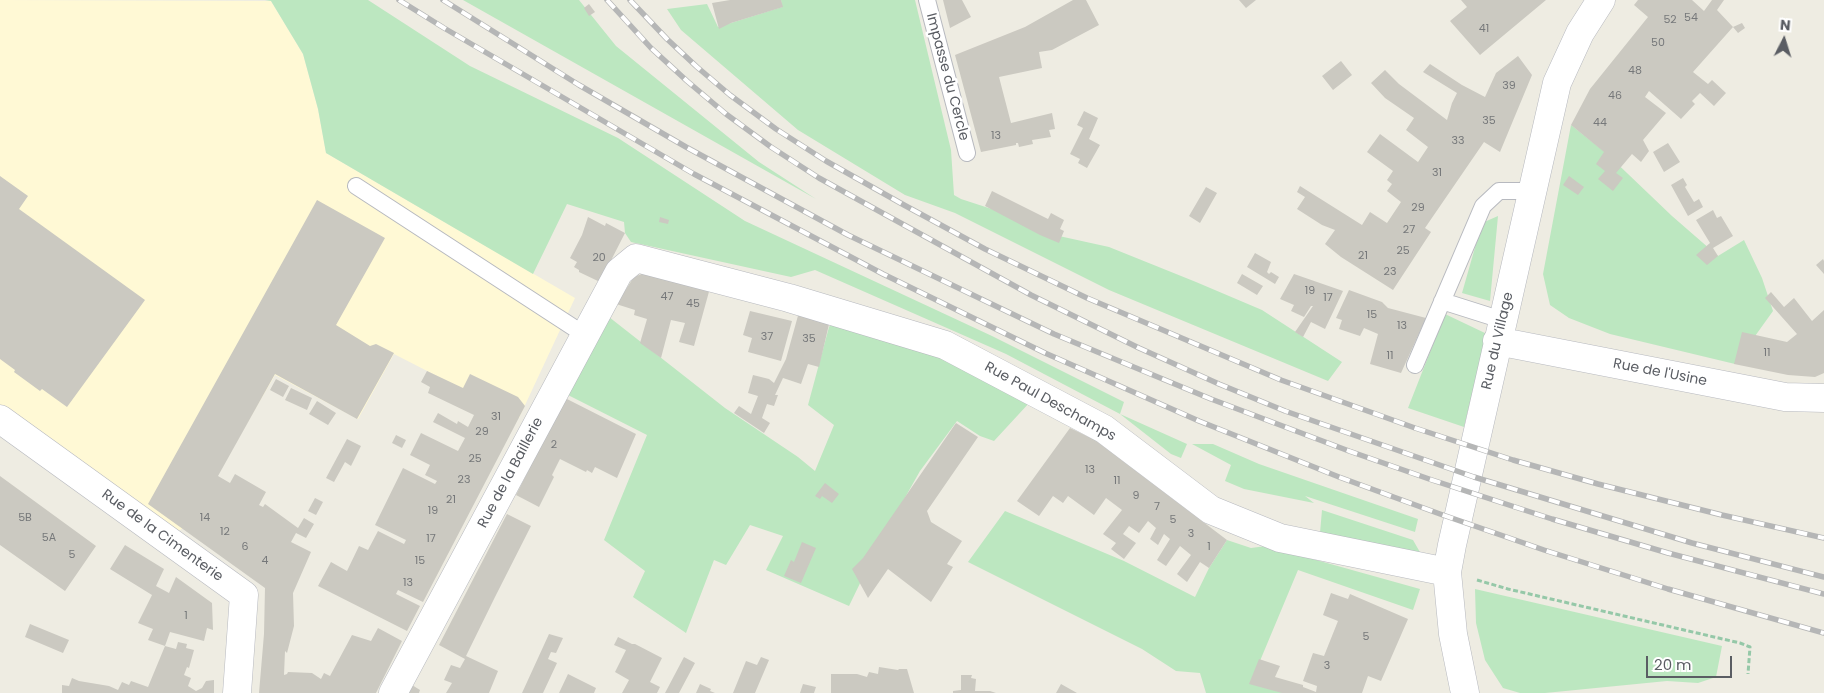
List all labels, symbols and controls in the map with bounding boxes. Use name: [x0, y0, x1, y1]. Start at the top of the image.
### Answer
street label: Impasse du Cercle: [922, 11, 972, 143]
house number: 54: [1684, 11, 1698, 25]
house number: 52: [1663, 13, 1677, 27]
north arrow: [1759, 15, 1809, 65]
text: N: [1779, 15, 1791, 35]
house number: 41: [1479, 22, 1489, 36]
house number: 50: [1651, 36, 1665, 50]
house number: 48: [1628, 64, 1642, 78]
house number: 39: [1502, 79, 1516, 93]
house number: 46: [1608, 89, 1622, 103]
house number: 35: [1482, 114, 1496, 128]
house number: 44: [1593, 116, 1607, 130]
house number: 13: [991, 129, 1001, 143]
house number: 33: [1452, 134, 1464, 148]
house number: 31: [1432, 166, 1442, 180]
house number: 29: [1411, 201, 1425, 215]
house number: 27: [1403, 223, 1415, 237]
house number: 25: [1396, 244, 1410, 258]
house number: 21: [1358, 249, 1368, 263]
house number: 20: [592, 251, 606, 265]
house number: 23: [1384, 265, 1396, 279]
house number: 19: [1305, 284, 1315, 298]
house number: 47: [661, 290, 673, 304]
house number: 17: [1323, 291, 1333, 305]
street label: Rue du Village: [1479, 291, 1517, 391]
house number: 45: [686, 297, 700, 311]
house number: 15: [1367, 308, 1377, 322]
house number: 13: [1397, 319, 1407, 333]
house number: 37: [761, 330, 773, 344]
house number: 35: [802, 332, 816, 346]
house number: 11: [1763, 346, 1771, 360]
house number: 11: [1386, 349, 1394, 363]
street label: Rue de l'Usine: [1612, 356, 1708, 390]
street label: Rue Paul Deschamps: [981, 359, 1119, 445]
house number: 31: [491, 410, 501, 424]
street label: Rue de la Baillerie: [475, 415, 547, 531]
house number: 29: [475, 425, 489, 439]
house number: 2: [551, 438, 557, 452]
house number: 25: [468, 452, 482, 466]
house number: 13: [1085, 463, 1095, 477]
house number: 23: [458, 473, 470, 487]
house number: 11: [1113, 474, 1121, 488]
street label: Rue de la Cimenterie: [98, 486, 226, 586]
house number: 9: [1133, 489, 1139, 503]
house number: 21: [446, 493, 456, 507]
house number: 7: [1154, 500, 1160, 514]
house number: 19: [428, 504, 438, 518]
house number: 5B: [18, 511, 32, 525]
house number: 14: [200, 511, 210, 525]
house number: 5: [1170, 513, 1176, 527]
house number: 12: [220, 525, 230, 539]
house number: 3: [1188, 527, 1194, 541]
house number: 5A: [42, 531, 56, 545]
house number: 17: [426, 532, 436, 546]
house number: 6: [242, 540, 248, 554]
house number: 1: [1207, 540, 1211, 554]
house number: 5: [69, 548, 75, 562]
house number: 4: [262, 554, 268, 568]
house number: 15: [415, 554, 425, 568]
house number: 13: [403, 576, 413, 590]
house number: 1: [184, 609, 188, 623]
house number: 5: [1363, 630, 1369, 644]
scale bar: [1649, 646, 1735, 678]
text: 20 m: [1654, 654, 1692, 675]
house number: 3: [1324, 659, 1330, 673]

